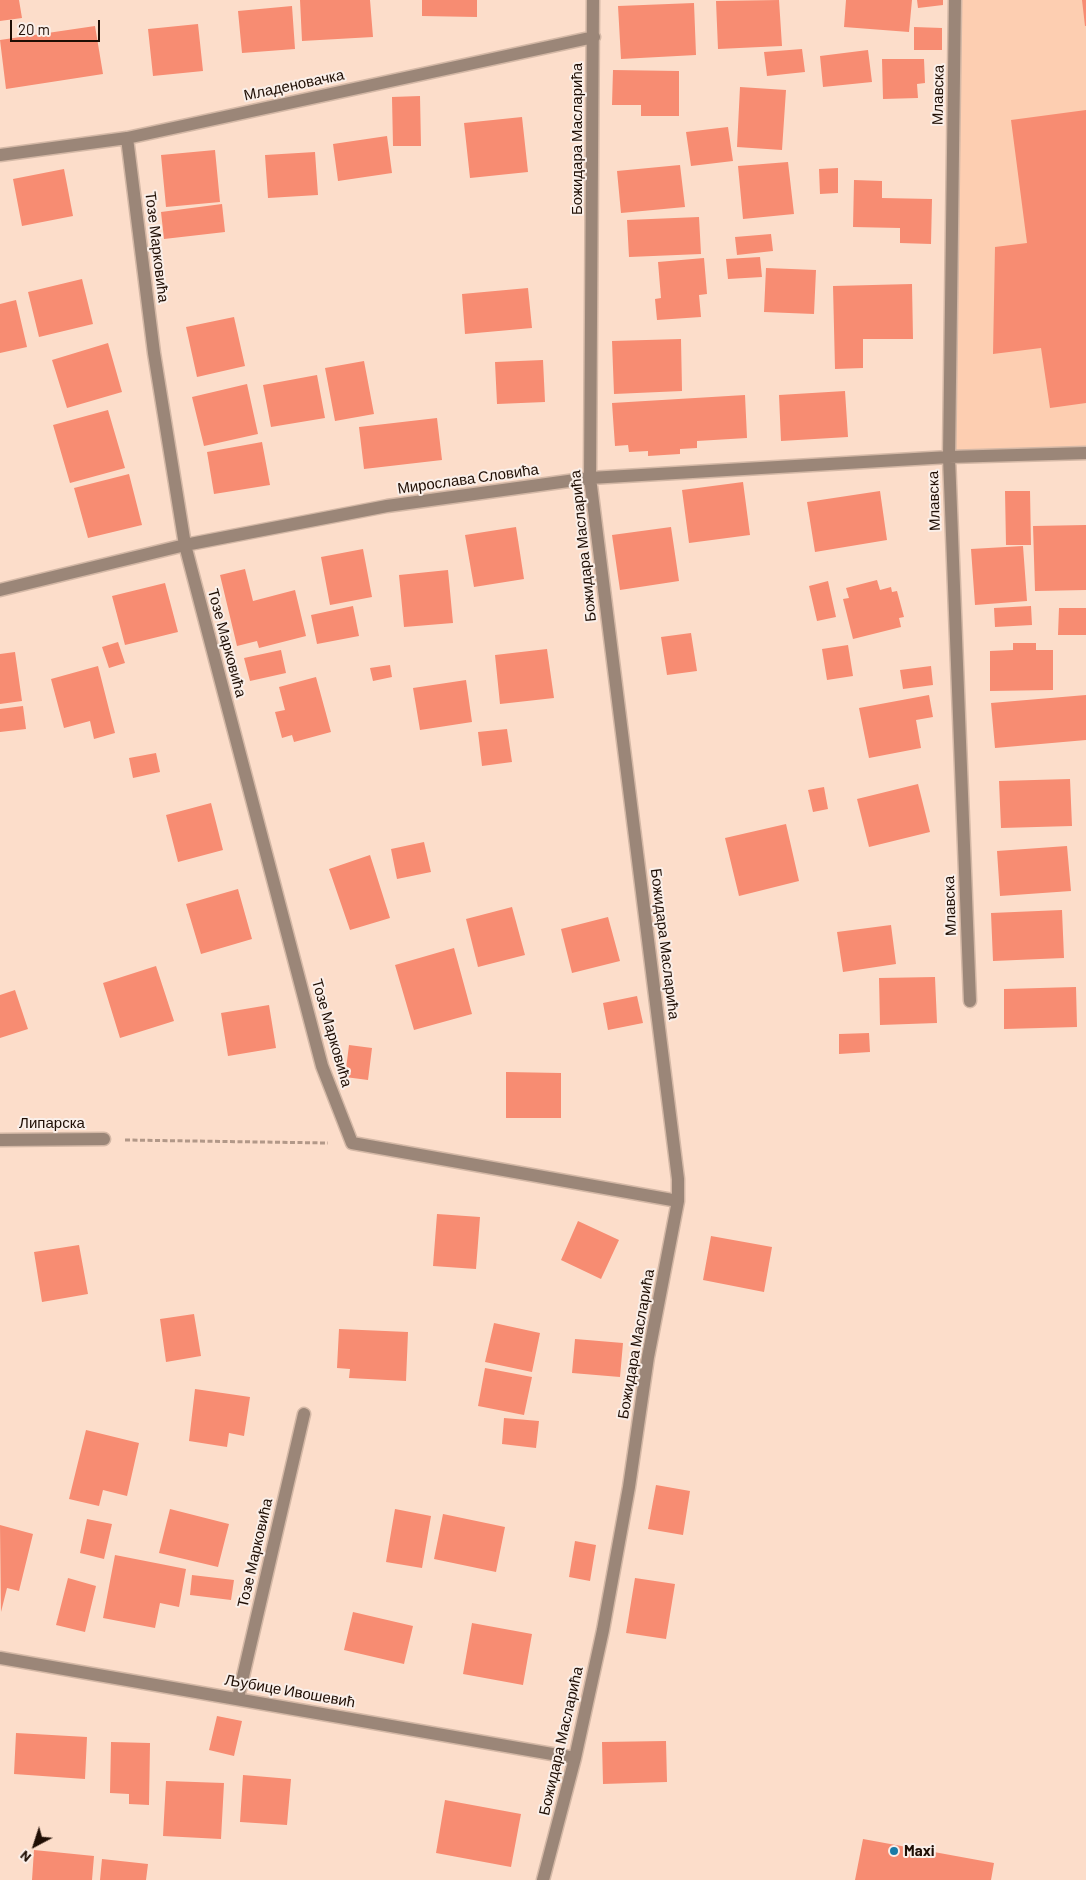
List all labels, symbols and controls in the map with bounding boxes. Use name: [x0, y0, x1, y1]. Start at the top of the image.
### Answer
scale bar: [12, 10, 102, 42]
text: 20 m: [18, 20, 50, 38]
street label: Божидара Масларића: [568, 63, 586, 215]
street label: Млавска: [928, 65, 948, 125]
street label: Младеновачка: [242, 66, 346, 104]
street label: Тозе Марковића: [141, 190, 173, 304]
street label: Мирослава Словића: [396, 460, 540, 498]
street label: Божидара Масларића: [566, 469, 600, 623]
street label: Млавска: [924, 471, 944, 531]
street label: Тозе Марковића: [204, 587, 250, 699]
street label: Божидара Масларића: [647, 867, 683, 1021]
street label: Млавска: [940, 876, 960, 936]
street label: Тозе Марковића: [308, 977, 356, 1089]
street label: Липарска: [19, 1114, 85, 1132]
street label: Божидара Масларића: [614, 1267, 658, 1421]
street label: Тозе Марковића: [234, 1497, 276, 1609]
street label: Божидара Масларића: [535, 1665, 587, 1817]
street label: Љубице Ивошевић: [223, 1671, 357, 1711]
north arrow: [10, 1820, 60, 1870]
place label: Maxi: [904, 1842, 935, 1860]
marker: Maxi: [888, 1845, 900, 1857]
text: N: [16, 1847, 34, 1866]

